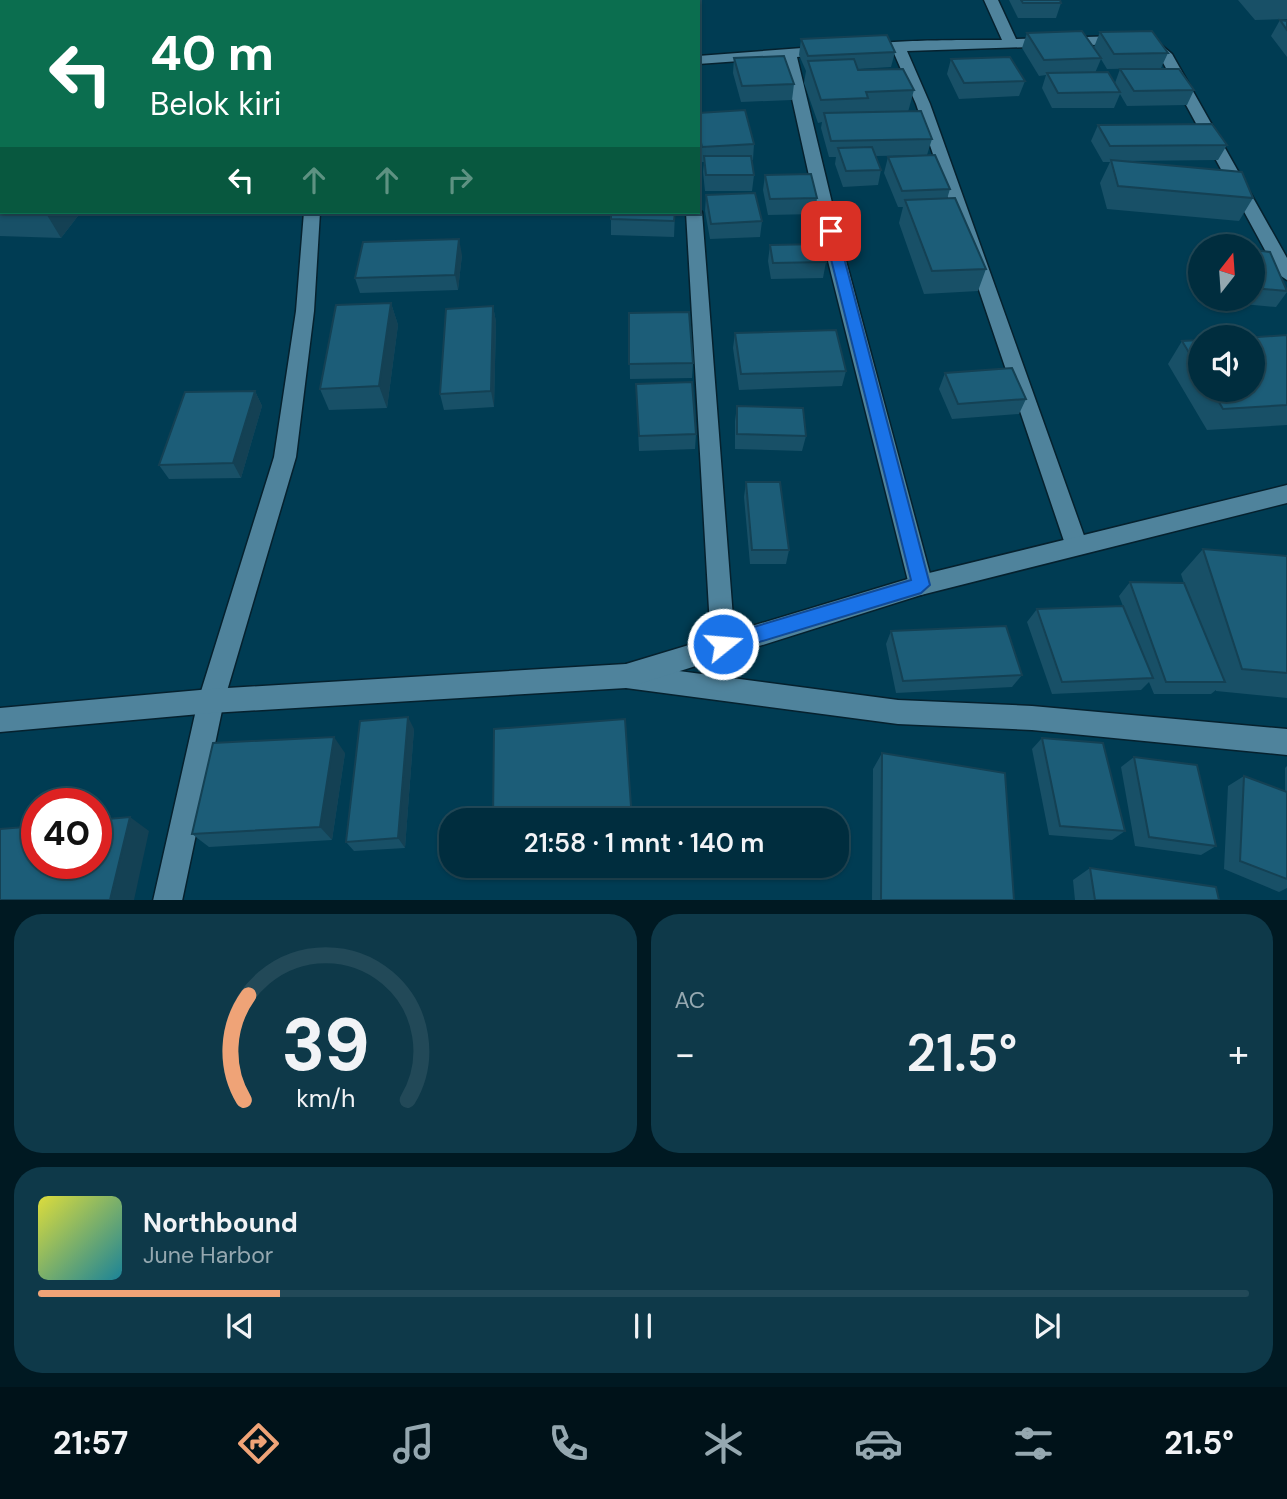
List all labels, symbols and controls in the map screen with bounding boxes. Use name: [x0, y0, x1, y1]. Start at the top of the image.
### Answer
text: 40 m: [150, 21, 274, 85]
icon: left: [35, 28, 126, 119]
text: Belok kiri: [150, 83, 282, 125]
icon: left: [222, 161, 260, 199]
icon: ahead: [295, 161, 333, 199]
icon: ahead: [368, 161, 406, 199]
icon: right: [441, 161, 479, 199]
pin: [801, 201, 861, 261]
icon: arrive: [812, 212, 850, 250]
north arrow: [1188, 234, 1265, 312]
map controls: [1188, 234, 1265, 402]
button: sound: [1188, 325, 1265, 402]
position arrow: [686, 607, 760, 681]
speed limit sign: 40: [21, 788, 112, 879]
text: 21:58 · 1 mnt · 140 m: [524, 826, 764, 860]
text: AC: [675, 985, 705, 1015]
text: 39: [281, 998, 369, 1093]
text: 21.5°: [906, 1019, 1017, 1087]
text: −: [675, 1029, 695, 1079]
text: +: [1228, 1029, 1249, 1079]
text: km/h: [296, 1081, 355, 1114]
text: Northbound: [143, 1206, 298, 1240]
text: June Harbor: [143, 1240, 273, 1270]
icon: previous: [221, 1307, 259, 1345]
icon: pause: [624, 1307, 662, 1345]
icon: next: [1028, 1307, 1066, 1345]
icon: directions: [234, 1419, 283, 1468]
icon: music: [389, 1419, 438, 1468]
icon: phone: [544, 1419, 593, 1468]
icon: climate: [699, 1419, 748, 1468]
icon: car: [854, 1419, 903, 1468]
icon: filters: [1009, 1419, 1058, 1468]
text: 21:57: [53, 1422, 128, 1464]
text: 21.5°: [1164, 1422, 1234, 1464]

